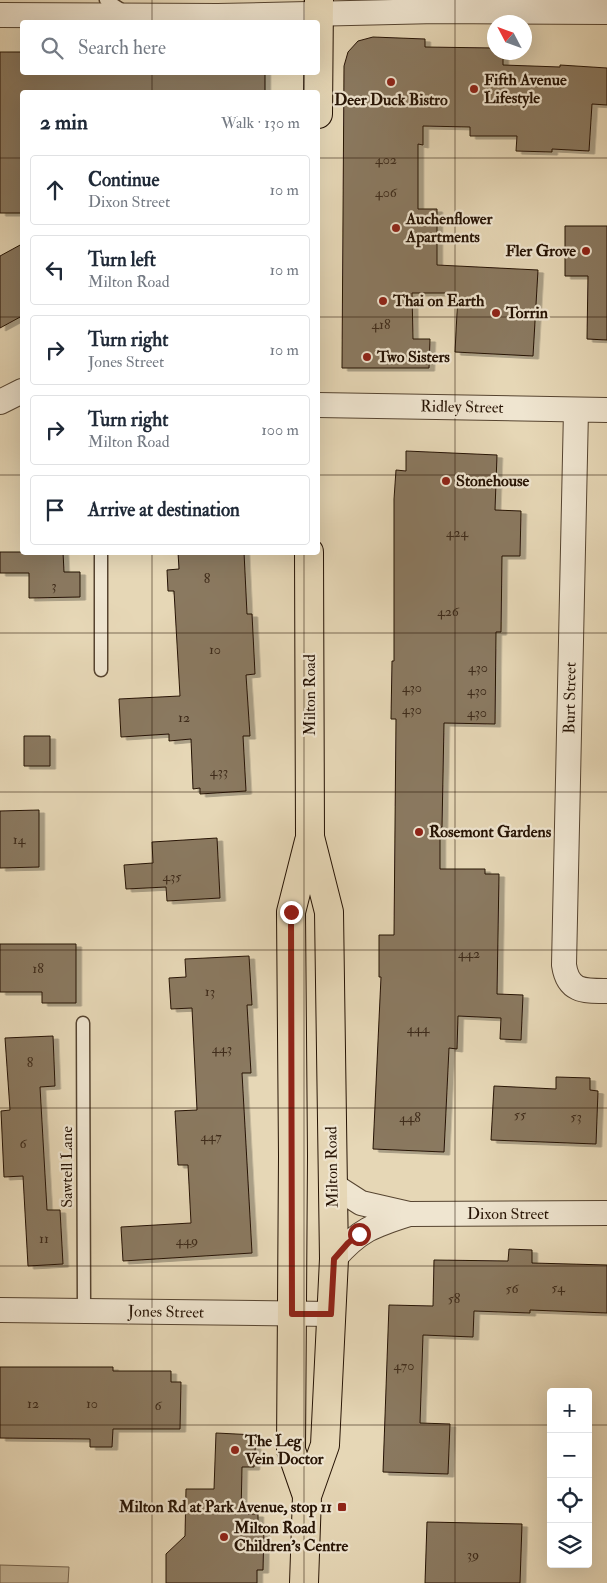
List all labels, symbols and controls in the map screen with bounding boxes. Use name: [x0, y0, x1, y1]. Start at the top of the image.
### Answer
north arrow: [487, 15, 532, 60]
search box: [20, 20, 320, 75]
icon: search: [38, 34, 66, 62]
text: Search here: [78, 36, 166, 60]
place label: Fifth Avenue Lifestyle: [484, 70, 567, 109]
marker: Deer Duck Bistro: [385, 76, 397, 88]
marker: Fifth Avenue Lifestyle: [468, 83, 480, 95]
place label: Deer Duck Bistro: [334, 90, 448, 110]
text: 2 min: [40, 109, 88, 136]
text: Walk · 130 m: [221, 113, 300, 133]
house number: 402: [375, 151, 397, 168]
text: Continue: [88, 168, 159, 192]
icon: ahead: [41, 176, 69, 204]
text: 10 m: [269, 180, 299, 200]
house number: 406: [375, 184, 398, 201]
text: Dixon Street: [88, 192, 170, 212]
place label: Auchenflower Apartments: [405, 209, 494, 248]
marker: Auchenflower Apartments: [390, 222, 402, 234]
place label: Fler Grove: [506, 241, 576, 261]
marker: Fler Grove: [580, 245, 592, 257]
text: Turn left: [88, 248, 156, 272]
icon: left: [41, 256, 69, 284]
text: 10 m: [269, 260, 299, 280]
text: Milton Road: [88, 272, 170, 292]
place label: Thai on Earth: [392, 291, 485, 311]
marker: Thai on Earth: [377, 295, 389, 307]
place label: Torrin: [505, 303, 549, 323]
marker: Torrin: [490, 307, 502, 319]
house number: 418: [371, 316, 391, 333]
text: Turn right: [88, 328, 168, 352]
icon: right: [41, 336, 69, 364]
text: 10 m: [269, 340, 299, 360]
place label: Two Sisters: [376, 347, 450, 367]
marker: Two Sisters: [361, 351, 373, 363]
text: Jones Street: [88, 352, 164, 372]
street label: Ridley Street: [420, 396, 504, 418]
text: Turn right: [88, 408, 168, 432]
icon: right: [41, 416, 69, 444]
text: 100 m: [261, 420, 299, 440]
text: Milton Road: [88, 432, 170, 452]
place label: Stonehouse: [456, 471, 530, 491]
marker: Stonehouse: [440, 475, 452, 487]
icon: arrive: [41, 496, 69, 524]
text: Arrive at destination: [88, 498, 240, 522]
house number: 424: [446, 524, 470, 541]
house number: 8: [204, 570, 211, 587]
house number: 3: [51, 577, 57, 594]
house number: 426: [437, 603, 460, 620]
house number: 10: [209, 641, 221, 658]
street label: Milton Road: [300, 654, 320, 736]
house number: 430: [468, 659, 488, 676]
street label: Burt Street: [559, 662, 581, 734]
house number: 430: [402, 679, 422, 696]
house number: 430: [467, 682, 487, 699]
house number: 430: [402, 701, 422, 718]
house number: 430: [467, 704, 487, 721]
house number: 12: [178, 709, 190, 726]
house number: 433: [210, 763, 228, 780]
place label: Rosemont Gardens: [429, 822, 552, 842]
marker: Rosemont Gardens: [413, 826, 425, 838]
house number: 14: [13, 831, 27, 848]
house number: 435: [162, 868, 182, 885]
route end: [280, 901, 303, 924]
house number: 442: [458, 945, 480, 962]
house number: 18: [32, 960, 44, 977]
house number: 13: [205, 983, 215, 1000]
house number: 444: [407, 1020, 431, 1037]
house number: 443: [212, 1040, 232, 1057]
house number: 8: [27, 1054, 34, 1071]
house number: 55: [514, 1106, 527, 1123]
house number: 53: [570, 1108, 582, 1125]
house number: 448: [399, 1109, 421, 1126]
street label: Sawtell Lane: [57, 1126, 77, 1208]
street label: Milton Road: [321, 1126, 343, 1208]
house number: 447: [200, 1128, 222, 1145]
house number: 6: [19, 1135, 27, 1152]
street label: Dixon Street: [467, 1204, 549, 1224]
route start: [348, 1223, 371, 1246]
house number: 11: [39, 1230, 49, 1247]
house number: 449: [176, 1232, 198, 1249]
house number: 54: [551, 1279, 566, 1296]
house number: 56: [505, 1280, 520, 1297]
house number: 58: [448, 1290, 461, 1307]
street label: Jones Street: [127, 1301, 204, 1324]
house number: 470: [394, 1357, 414, 1374]
map controls: [547, 1388, 592, 1568]
button: +: [547, 1388, 592, 1433]
house number: 12: [27, 1395, 39, 1412]
house number: 10: [86, 1395, 98, 1412]
house number: 6: [154, 1397, 162, 1414]
place label: The Leg Vein Doctor: [244, 1431, 325, 1469]
button: −: [547, 1433, 592, 1478]
marker: The Leg Vein Doctor: [229, 1444, 241, 1456]
button: locate: [547, 1478, 592, 1523]
place label: Milton Rd at Park Avenue, stop 11: [118, 1497, 332, 1518]
marker: Milton Rd at Park Avenue, stop 11: [336, 1501, 348, 1513]
place label: Milton Road Children's Centre: [233, 1518, 348, 1556]
button: layers: [547, 1523, 592, 1568]
marker: Milton Road Children's Centre: [218, 1531, 230, 1543]
house number: 39: [467, 1546, 479, 1563]

